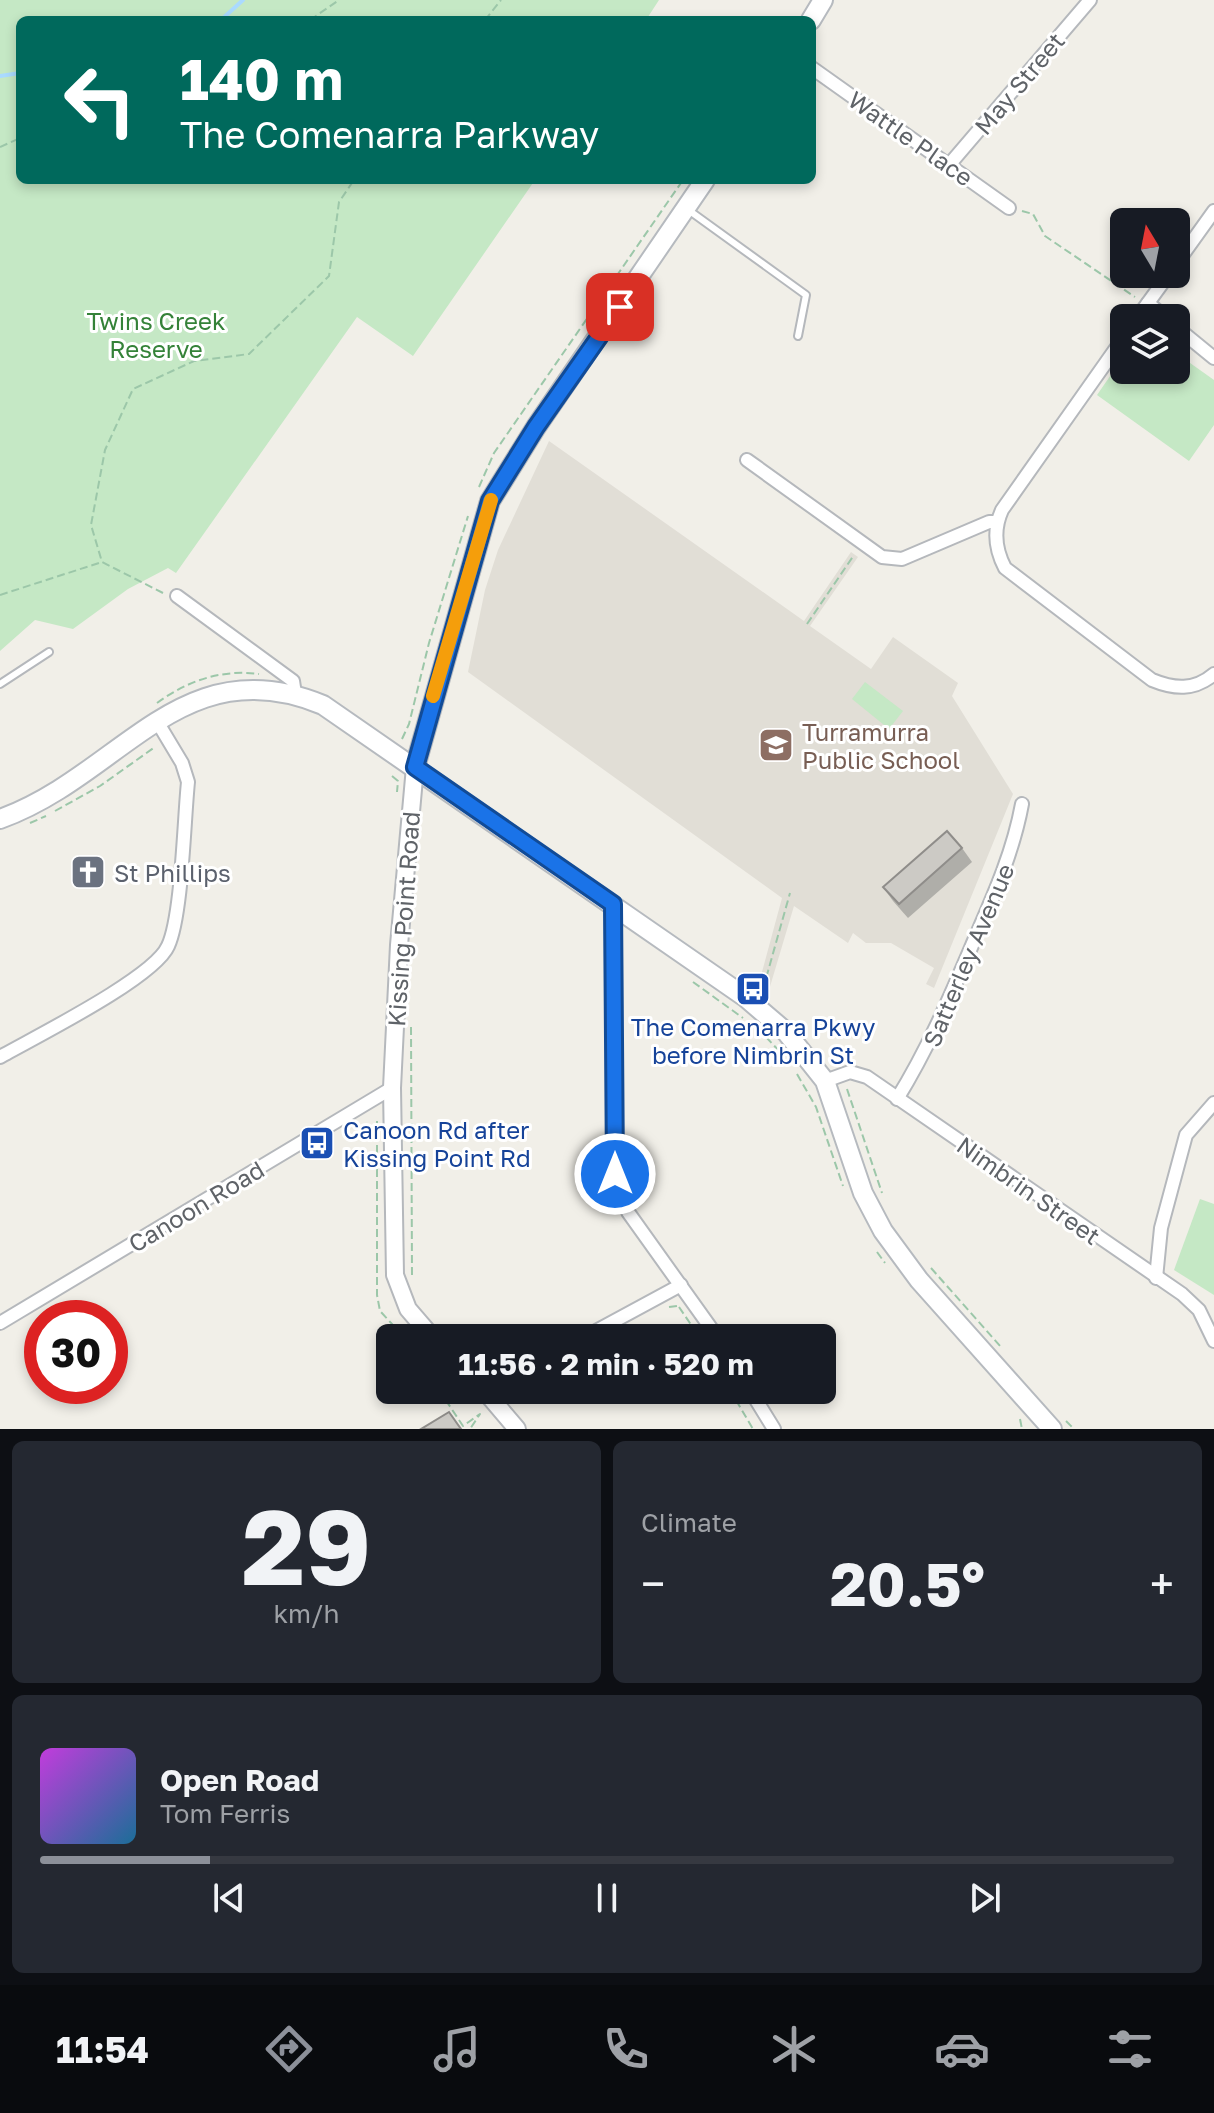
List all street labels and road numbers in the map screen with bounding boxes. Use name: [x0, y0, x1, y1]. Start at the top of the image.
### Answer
street label: May Street: [968, 26, 1070, 140]
street label: Wattle Place: [843, 84, 979, 192]
street label: Kissing Point Road: [381, 810, 425, 1028]
street label: Satterley Avenue: [916, 859, 1020, 1051]
street label: Nimbrin Street: [952, 1130, 1106, 1250]
street label: Canoon Road: [123, 1154, 269, 1258]

